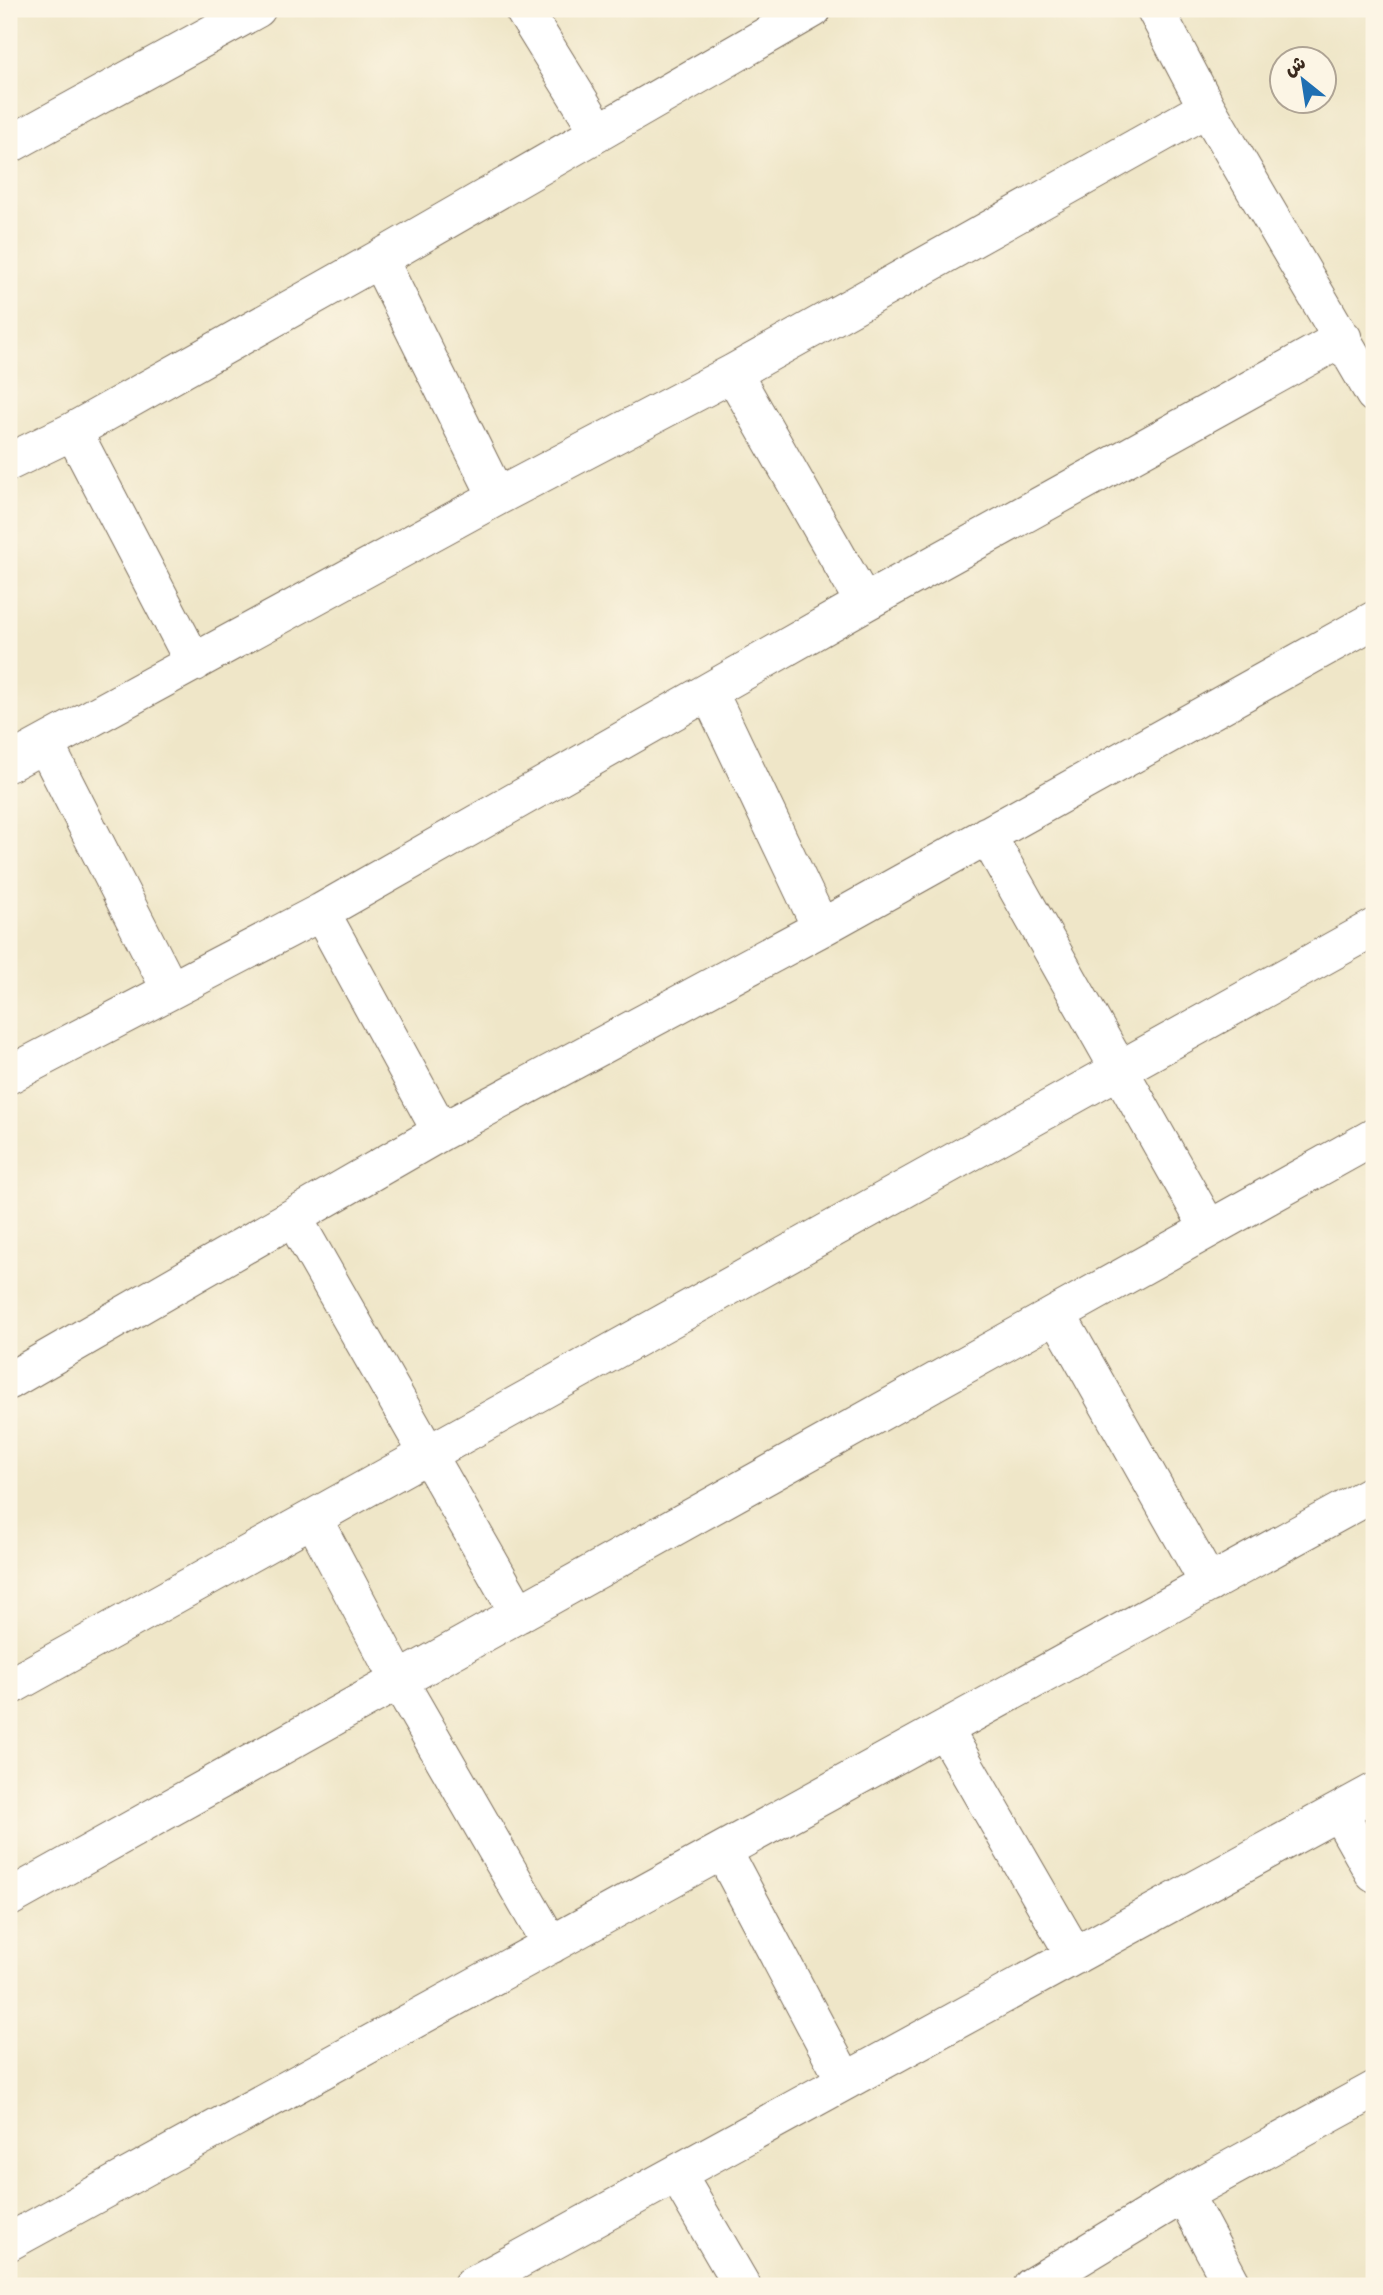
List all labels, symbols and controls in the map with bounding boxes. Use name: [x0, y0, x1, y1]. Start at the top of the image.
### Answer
north arrow: [1268, 46, 1338, 116]
text: ش: [1280, 51, 1310, 82]

